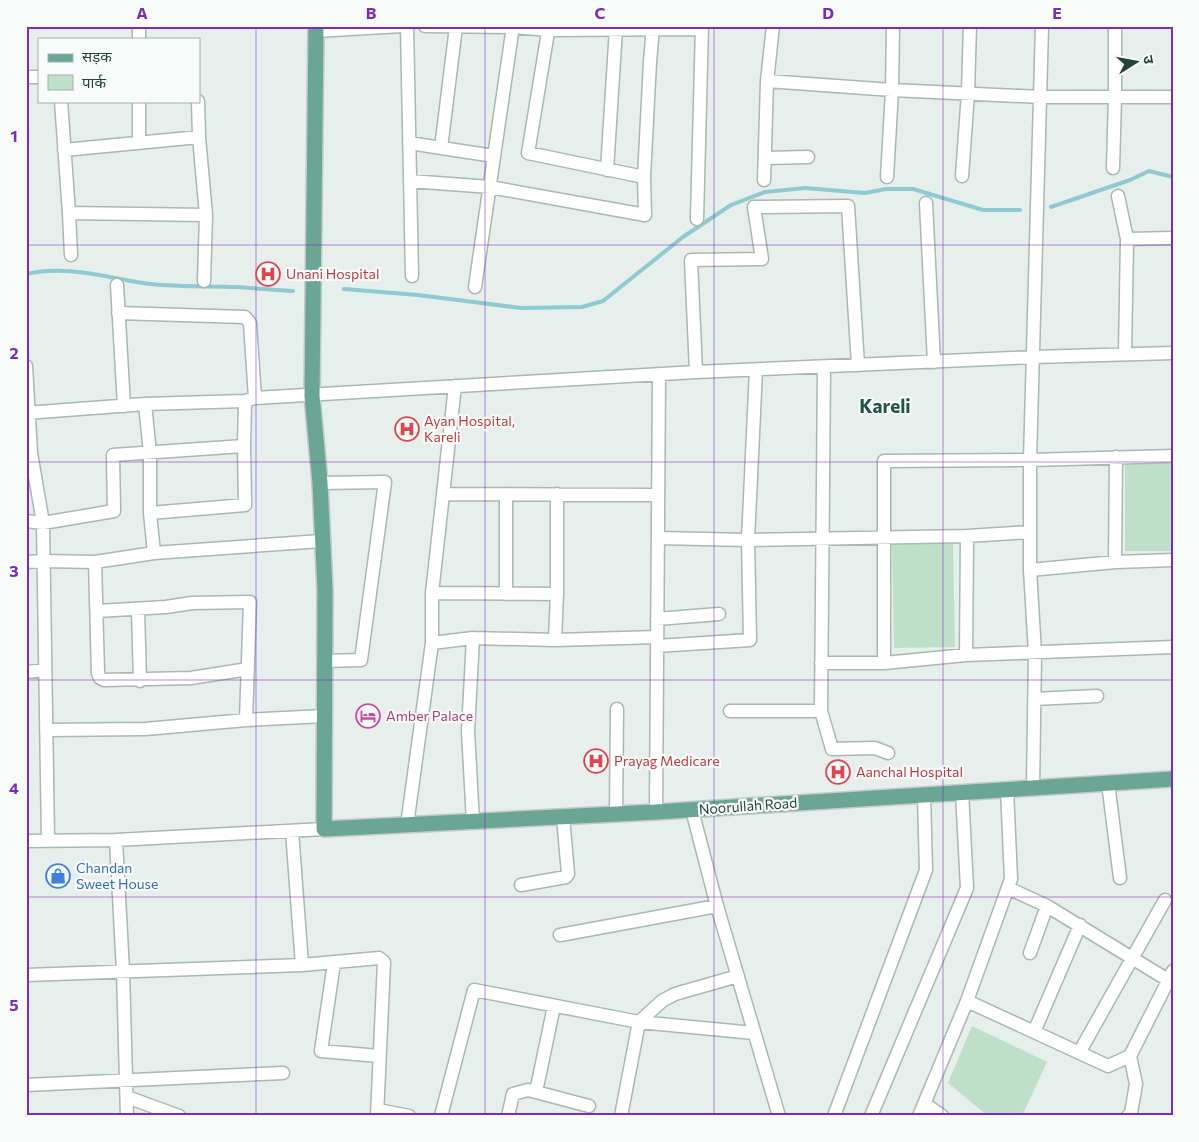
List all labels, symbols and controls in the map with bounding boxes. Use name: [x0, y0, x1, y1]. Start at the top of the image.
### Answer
text: A: [136, 3, 148, 22]
text: B: [366, 3, 377, 22]
text: C: [595, 3, 606, 22]
text: D: [822, 3, 834, 22]
text: E: [1052, 3, 1062, 22]
legend: [38, 38, 200, 102]
north arrow: [1112, 38, 1162, 88]
text: सड़क: [82, 47, 112, 65]
text: उ: [1140, 54, 1159, 66]
text: पार्क: [82, 73, 106, 91]
text: 1: [10, 126, 18, 145]
hospital icon: Unani Hospital: [255, 261, 281, 287]
place label: Unani Hospital: [286, 265, 379, 282]
text: 2: [9, 343, 19, 362]
district label: Kareli: [859, 394, 911, 417]
place label: Ayan Hospital, Kareli: [424, 412, 515, 445]
hospital icon: Ayan Hospital, Kareli: [394, 416, 420, 442]
text: 3: [9, 561, 19, 580]
hotel icon: Amber Palace: [355, 703, 381, 729]
place label: Amber Palace: [386, 707, 473, 724]
hospital icon: Prayag Medicare: [583, 748, 609, 774]
place label: Prayag Medicare: [614, 752, 720, 769]
hospital icon: Aanchal Hospital: [825, 759, 851, 785]
place label: Aanchal Hospital: [856, 763, 963, 780]
text: 4: [9, 778, 19, 797]
street label: Noorullah Road: [698, 794, 798, 817]
place label: Chandan Sweet House: [76, 859, 158, 892]
shop icon: Chandan Sweet House: [45, 863, 71, 889]
text: 5: [9, 995, 19, 1014]

